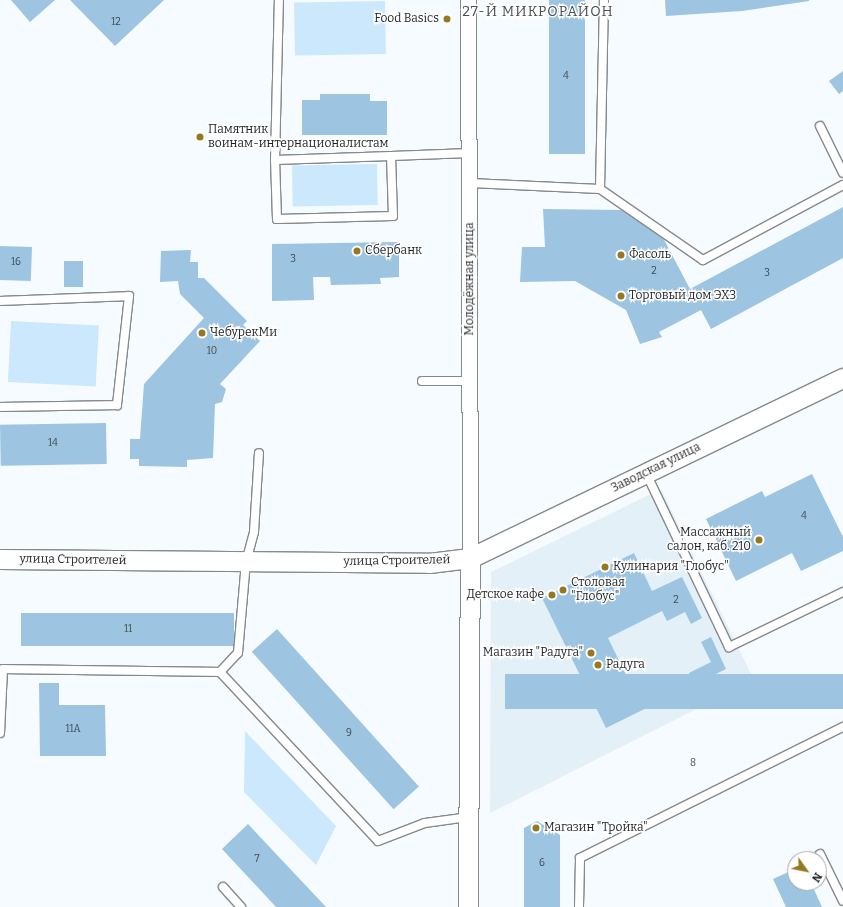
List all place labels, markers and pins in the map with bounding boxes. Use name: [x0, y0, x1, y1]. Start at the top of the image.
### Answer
place label: Food Basics: [374, 12, 439, 26]
marker: Food Basics: [442, 14, 452, 24]
place label: Памятник воинам-интернационалистам: [208, 123, 389, 151]
marker: Памятник воинам-интернационалистам: [195, 132, 205, 142]
place label: Сбербанк: [365, 244, 422, 258]
marker: Сбербанк: [352, 246, 362, 256]
place label: Фасоль: [629, 248, 671, 262]
marker: Фасоль: [616, 250, 626, 260]
place label: Торговый дом ЭХЗ: [629, 289, 736, 303]
marker: Торговый дом ЭХЗ: [616, 291, 626, 301]
place label: ЧебурекМи: [210, 326, 277, 340]
marker: ЧебурекМи: [197, 328, 207, 338]
place label: Массажный салон, каб. 210: [667, 526, 751, 554]
marker: Массажный салон, каб. 210: [754, 535, 764, 545]
place label: Кулинария "Глобус": [613, 560, 729, 574]
marker: Кулинария "Глобус": [600, 562, 610, 572]
place label: Столовая "Глобус": [571, 576, 625, 604]
marker: Столовая "Глобус": [558, 585, 568, 595]
place label: Детское кафе: [467, 588, 544, 602]
marker: Детское кафе: [547, 590, 557, 600]
place label: Магазин "Радуга": [483, 646, 583, 660]
marker: Магазин "Радуга": [586, 648, 596, 658]
place label: Радуга: [606, 658, 645, 672]
marker: Радуга: [593, 660, 603, 670]
place label: Магазин "Тройка": [544, 821, 648, 835]
marker: Магазин "Тройка": [531, 823, 541, 833]

